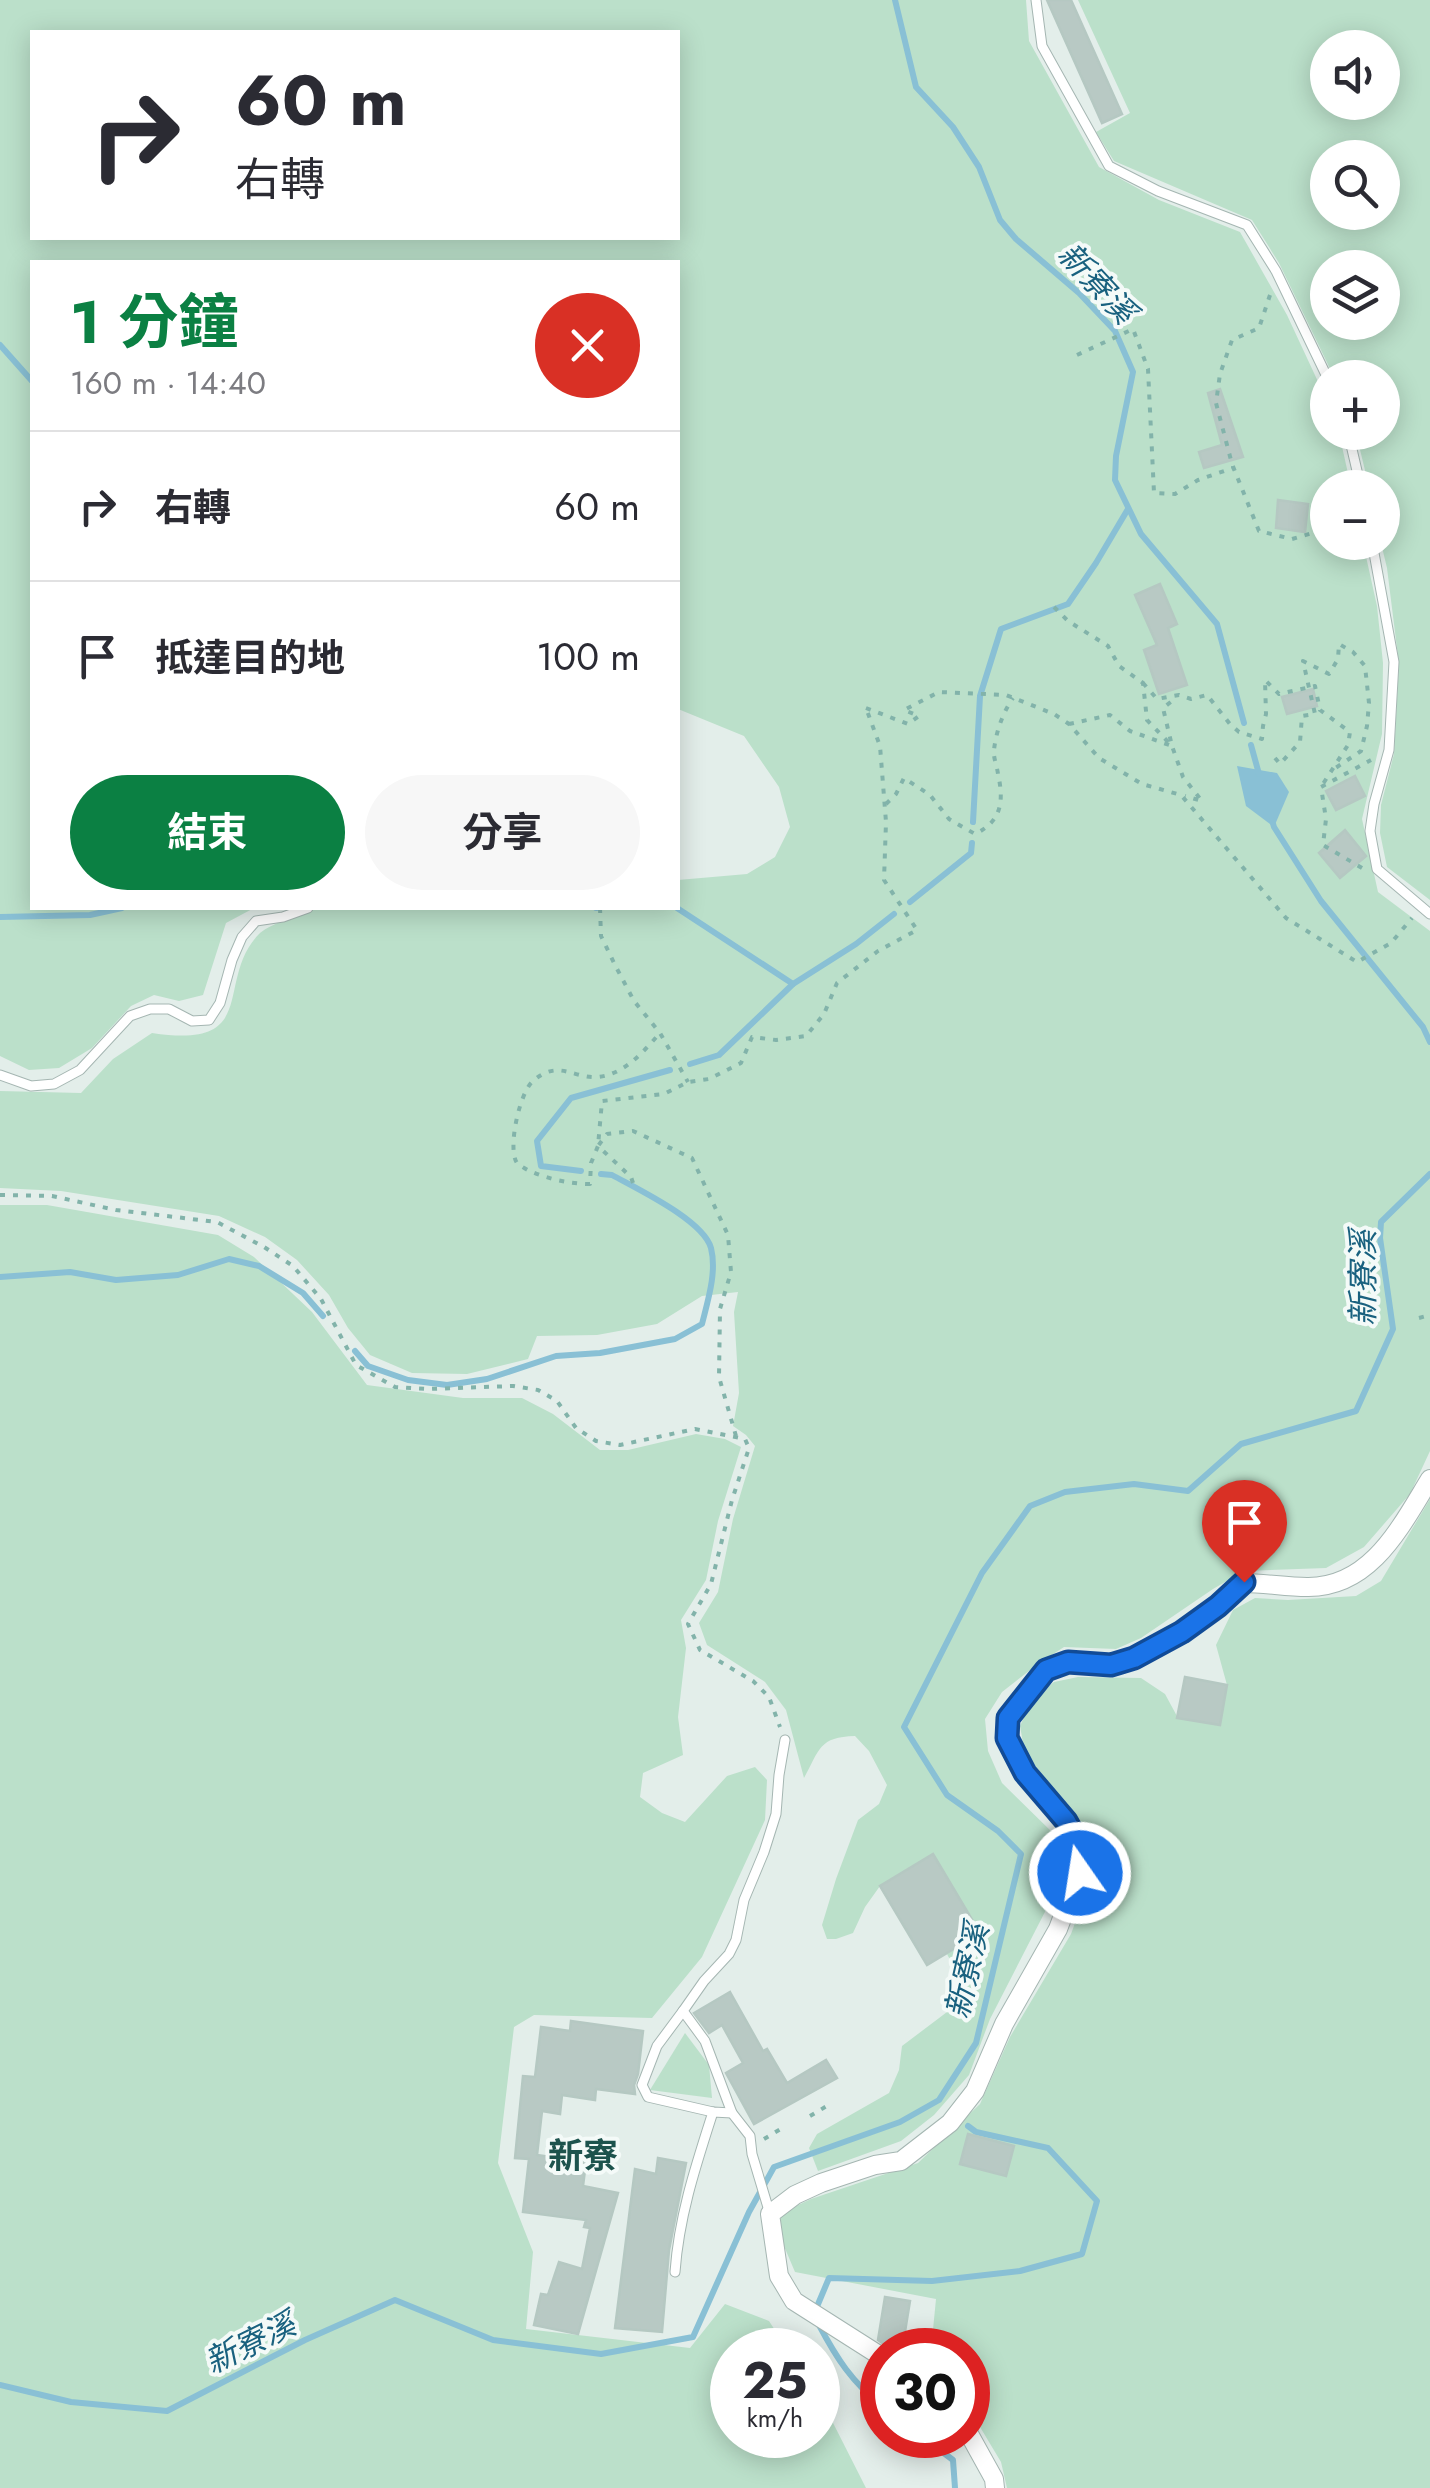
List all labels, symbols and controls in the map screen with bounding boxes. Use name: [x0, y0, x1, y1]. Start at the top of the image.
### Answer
map controls: [1310, 30, 1400, 560]
button: sound: [1310, 30, 1400, 120]
text: 60 m: [235, 50, 407, 151]
icon: right: [70, 70, 200, 200]
button: search: [1310, 140, 1400, 230]
text: 右轉: [235, 147, 325, 212]
water label: 新寮溪: [1047, 232, 1149, 337]
button: layers: [1310, 250, 1400, 340]
text: 1 分鐘: [70, 279, 239, 366]
button: close: [535, 293, 640, 398]
text: 160 m · 14:40: [70, 360, 266, 406]
button: +: [1310, 360, 1400, 450]
button: −: [1310, 470, 1400, 560]
icon: right: [70, 479, 125, 534]
text: 60 m: [554, 479, 640, 534]
text: 右轉: [155, 480, 231, 535]
icon: arrive: [70, 629, 125, 684]
text: 100 m: [536, 629, 640, 684]
text: 抵達目的地: [155, 630, 345, 685]
button: 結束: [70, 775, 345, 890]
button: 分享: [365, 775, 640, 890]
water label: 新寮溪: [1340, 1226, 1386, 1326]
pin: [1202, 1480, 1287, 1583]
icon: arrive: [1217, 1495, 1272, 1550]
position arrow: [1028, 1821, 1132, 1925]
water label: 新寮溪: [934, 1915, 1001, 2023]
district label: 新寮: [548, 2131, 618, 2181]
water label: 新寮溪: [197, 2300, 307, 2385]
speed limit sign: 30: [860, 2328, 990, 2458]
text: 25: [742, 2344, 808, 2417]
text: km/h: [747, 2400, 803, 2436]

